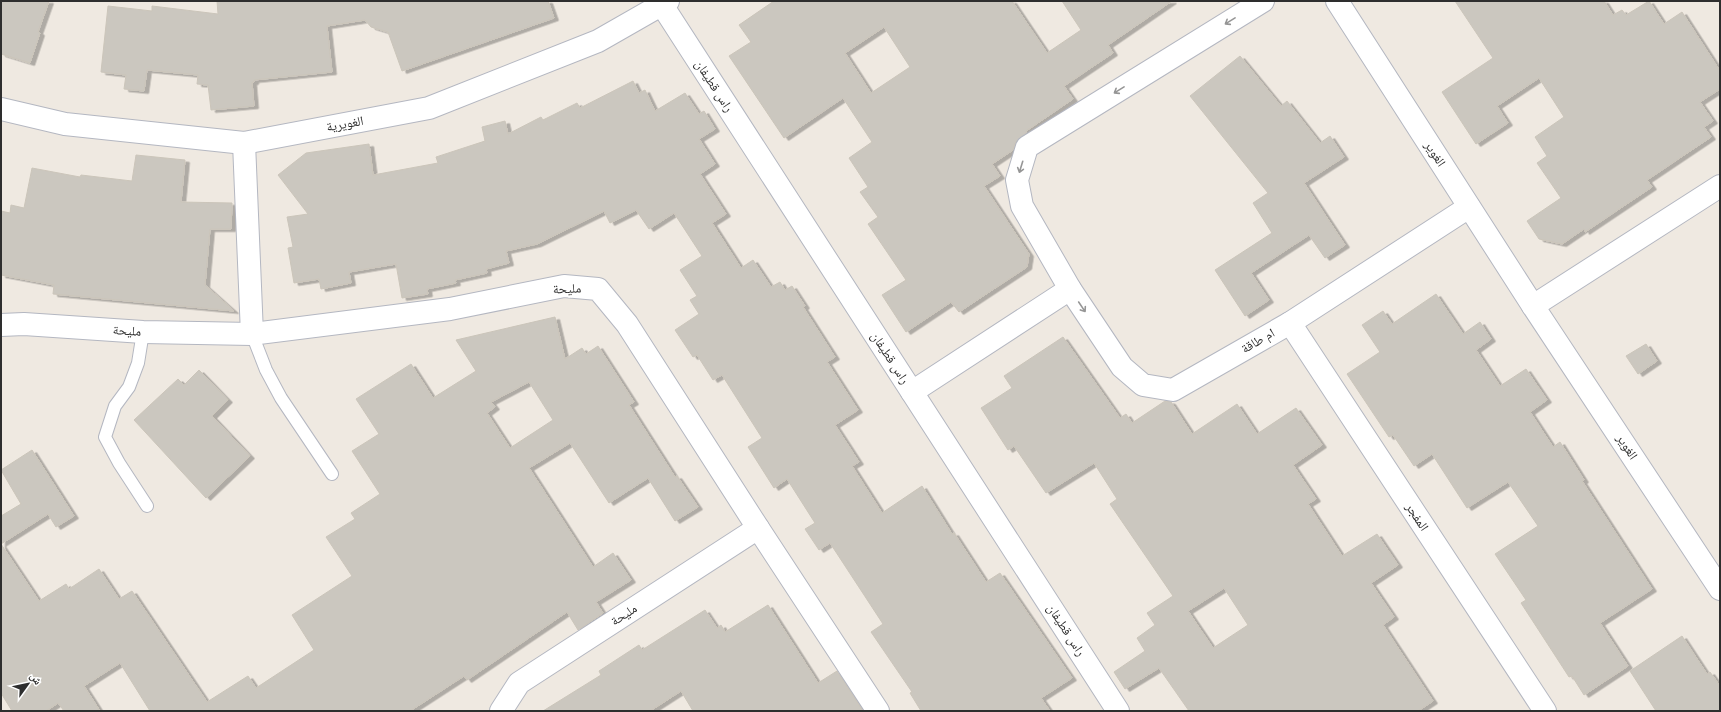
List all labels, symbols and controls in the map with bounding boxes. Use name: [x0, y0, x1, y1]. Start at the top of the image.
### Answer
one-way arrow: [1224, 18, 1236, 26]
street label: راس قطيفان: [691, 57, 737, 115]
one-way arrow: [1114, 85, 1125, 94]
street label: الغويرية: [325, 113, 365, 135]
street label: الغوير: [1420, 137, 1449, 170]
one-way arrow: [1016, 161, 1024, 173]
street label: مليحة: [553, 281, 582, 297]
one-way arrow: [1079, 301, 1087, 313]
street label: مليحة: [112, 322, 142, 340]
street label: ام طاقة: [1238, 325, 1278, 357]
street label: راس قطيفان: [867, 329, 913, 387]
street label: الغوير: [1612, 430, 1641, 463]
street label: المفجر: [1402, 499, 1432, 534]
street label: مليحة: [608, 601, 640, 629]
street label: راس قطيفان: [1043, 601, 1089, 659]
north arrow: [8, 664, 48, 704]
text: ش: [26, 670, 45, 688]

